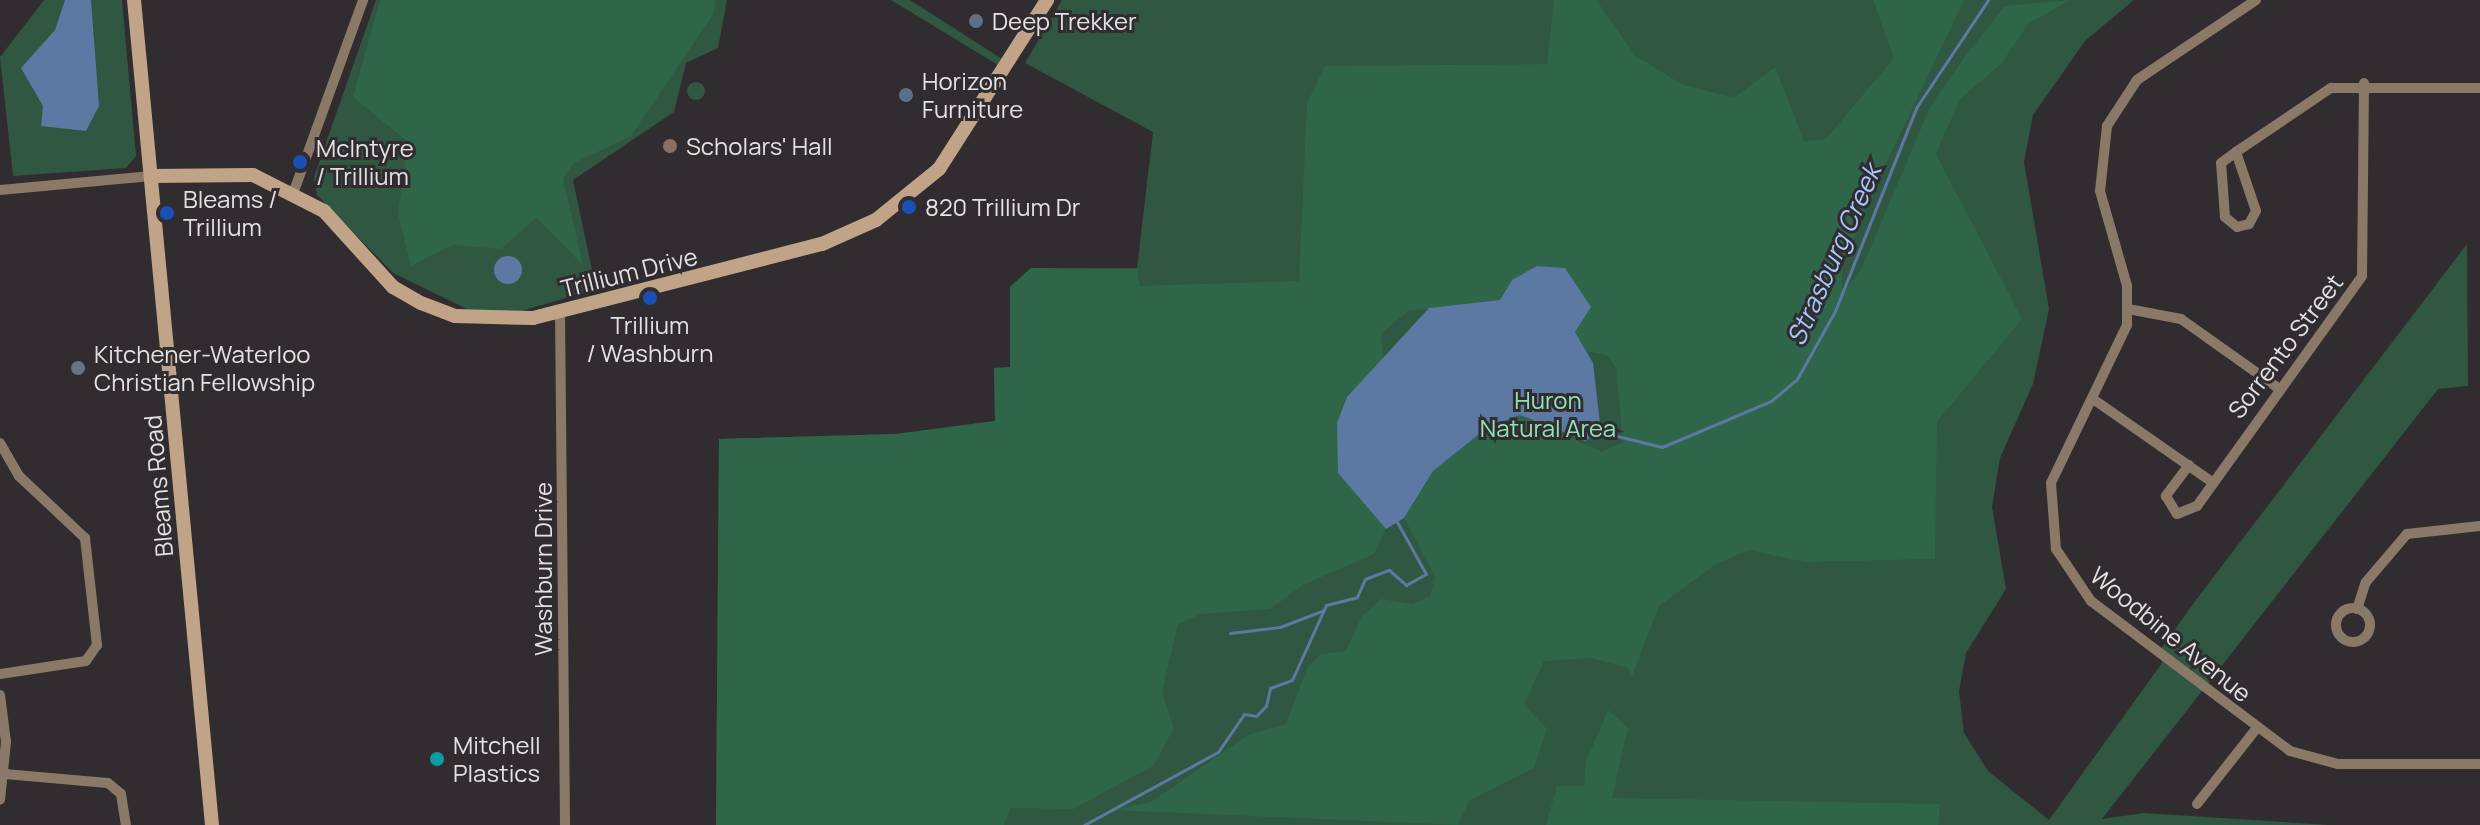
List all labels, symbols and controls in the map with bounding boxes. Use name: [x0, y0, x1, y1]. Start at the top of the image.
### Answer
place label: Deep Trekker: [992, 7, 1137, 35]
marker: Deep Trekker: [967, 12, 985, 30]
place label: Horizon Furniture: [922, 67, 1023, 123]
marker: Horizon Furniture: [897, 86, 915, 104]
place label: Scholars' Hall: [686, 132, 833, 160]
place label: McIntyre / Trillium: [316, 134, 414, 190]
marker: Scholars' Hall: [661, 137, 679, 155]
marker: McIntyre / Trillium: [291, 153, 309, 171]
water label: Strasburg Creek: [1780, 160, 1888, 350]
place label: Bleams / Trillium: [183, 185, 277, 241]
place label: 820 Trillium Dr: [925, 193, 1080, 221]
marker: 820 Trillium Dr: [900, 198, 918, 216]
marker: Bleams / Trillium: [158, 204, 176, 222]
street label: Trillium Drive: [558, 241, 700, 303]
street label: Sorrento Street: [2222, 268, 2348, 424]
marker: Trillium / Washburn: [641, 289, 659, 307]
place label: Trillium / Washburn: [586, 311, 714, 367]
place label: Kitchener-Waterloo Christian Fellowship: [94, 340, 315, 396]
marker: Kitchener-Waterloo Christian Fellowship: [69, 359, 87, 377]
park label: Huron Natural Area: [1480, 386, 1616, 442]
street label: Bleams Road: [137, 414, 179, 558]
street label: Washburn Drive: [529, 482, 557, 656]
street label: Woodbine Avenue: [2085, 560, 2257, 708]
place label: Mitchell Plastics: [453, 731, 541, 787]
marker: Mitchell Plastics: [428, 750, 446, 768]

